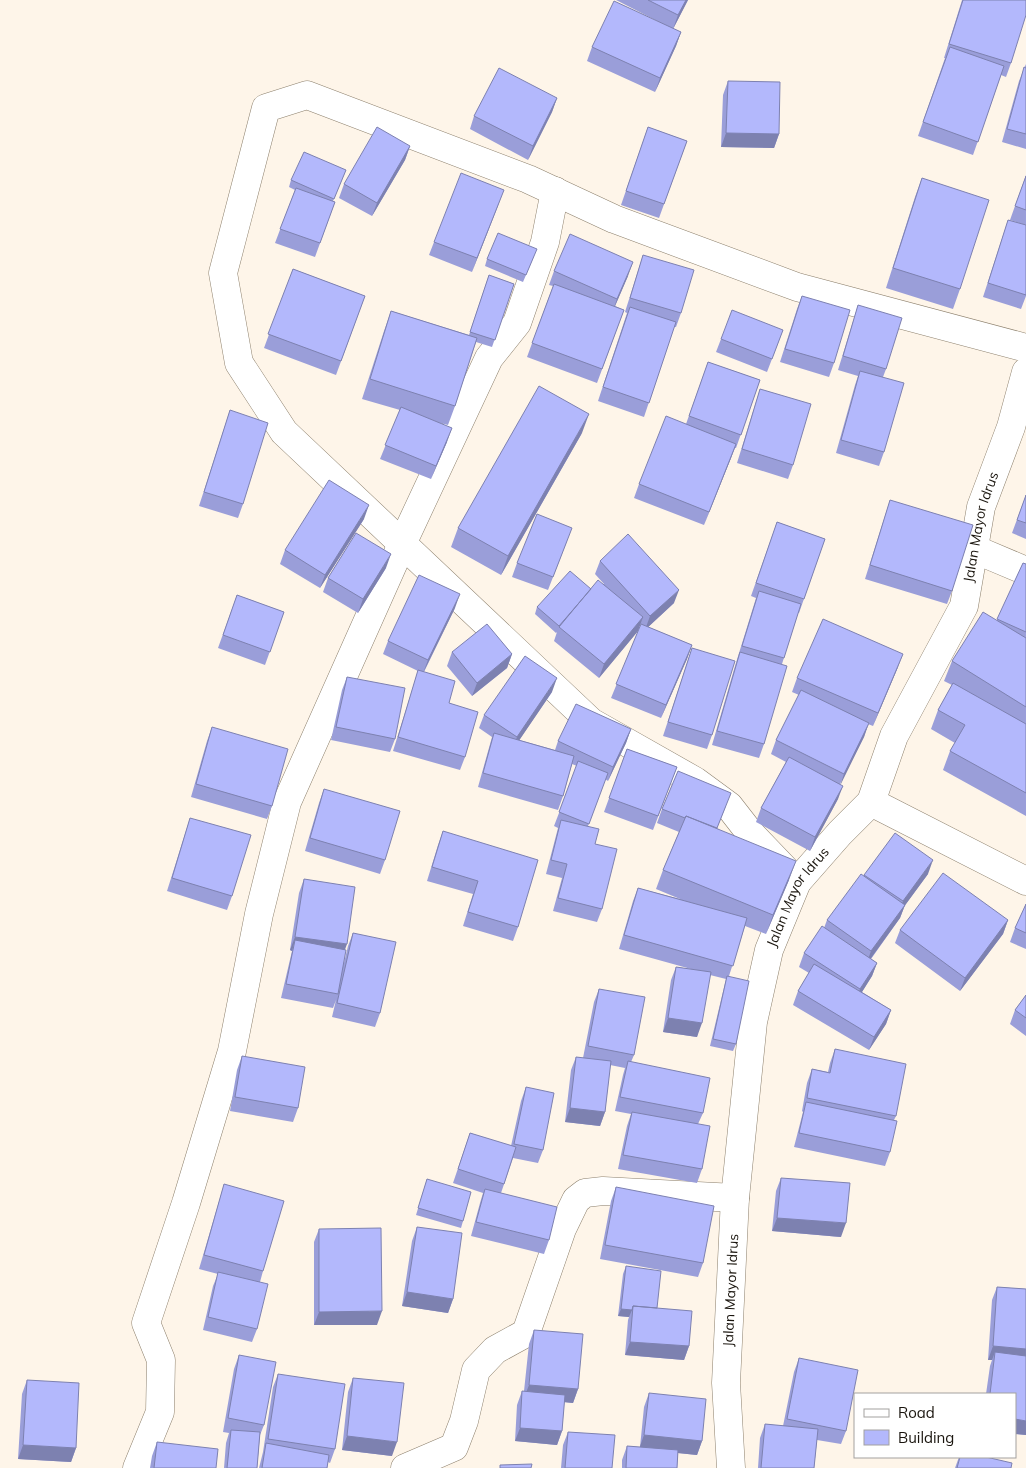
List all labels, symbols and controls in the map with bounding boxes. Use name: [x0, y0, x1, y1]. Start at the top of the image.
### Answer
street label: Jalan Mayor Idrus: [959, 469, 1002, 584]
street label: Jalan Mayor Idrus: [762, 843, 833, 949]
street label: Jalan Mayor Idrus: [719, 1233, 742, 1347]
legend: [854, 1393, 1016, 1458]
text: Road: [898, 1403, 935, 1422]
text: Building: [898, 1428, 954, 1447]

